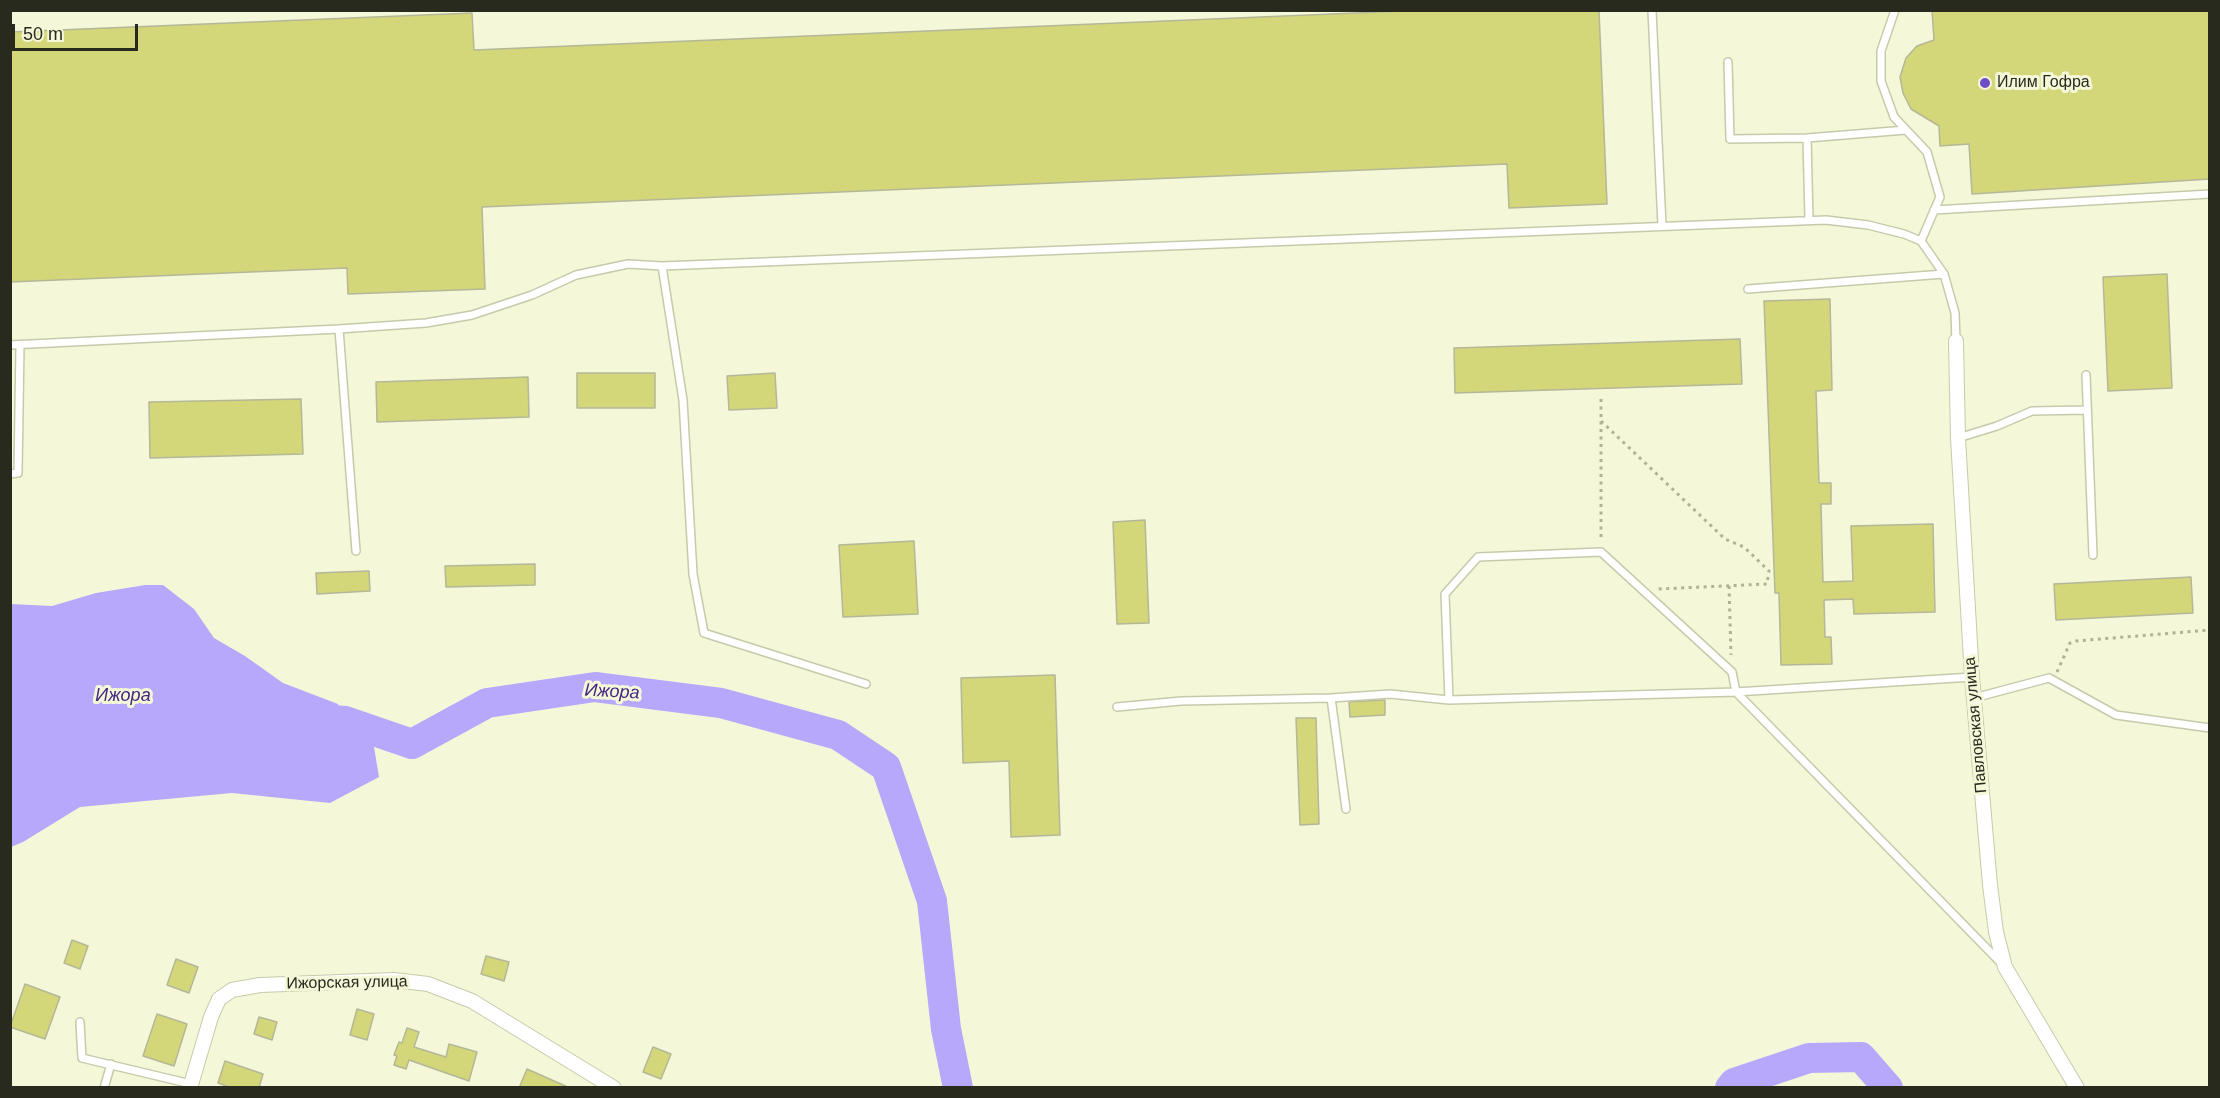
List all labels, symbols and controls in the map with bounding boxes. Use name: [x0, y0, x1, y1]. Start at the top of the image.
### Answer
scale bar: [15, 12, 141, 50]
text: 50 m: [23, 24, 63, 44]
place label: Илим Гофра: [1997, 73, 2090, 93]
marker: Илим Гофра: [1978, 76, 1992, 90]
street label: Павловская улица: [1960, 656, 1992, 794]
water label: Ижора: [584, 680, 640, 704]
water label: Ижора: [95, 685, 151, 707]
street label: Ижорская улица: [286, 972, 408, 994]

